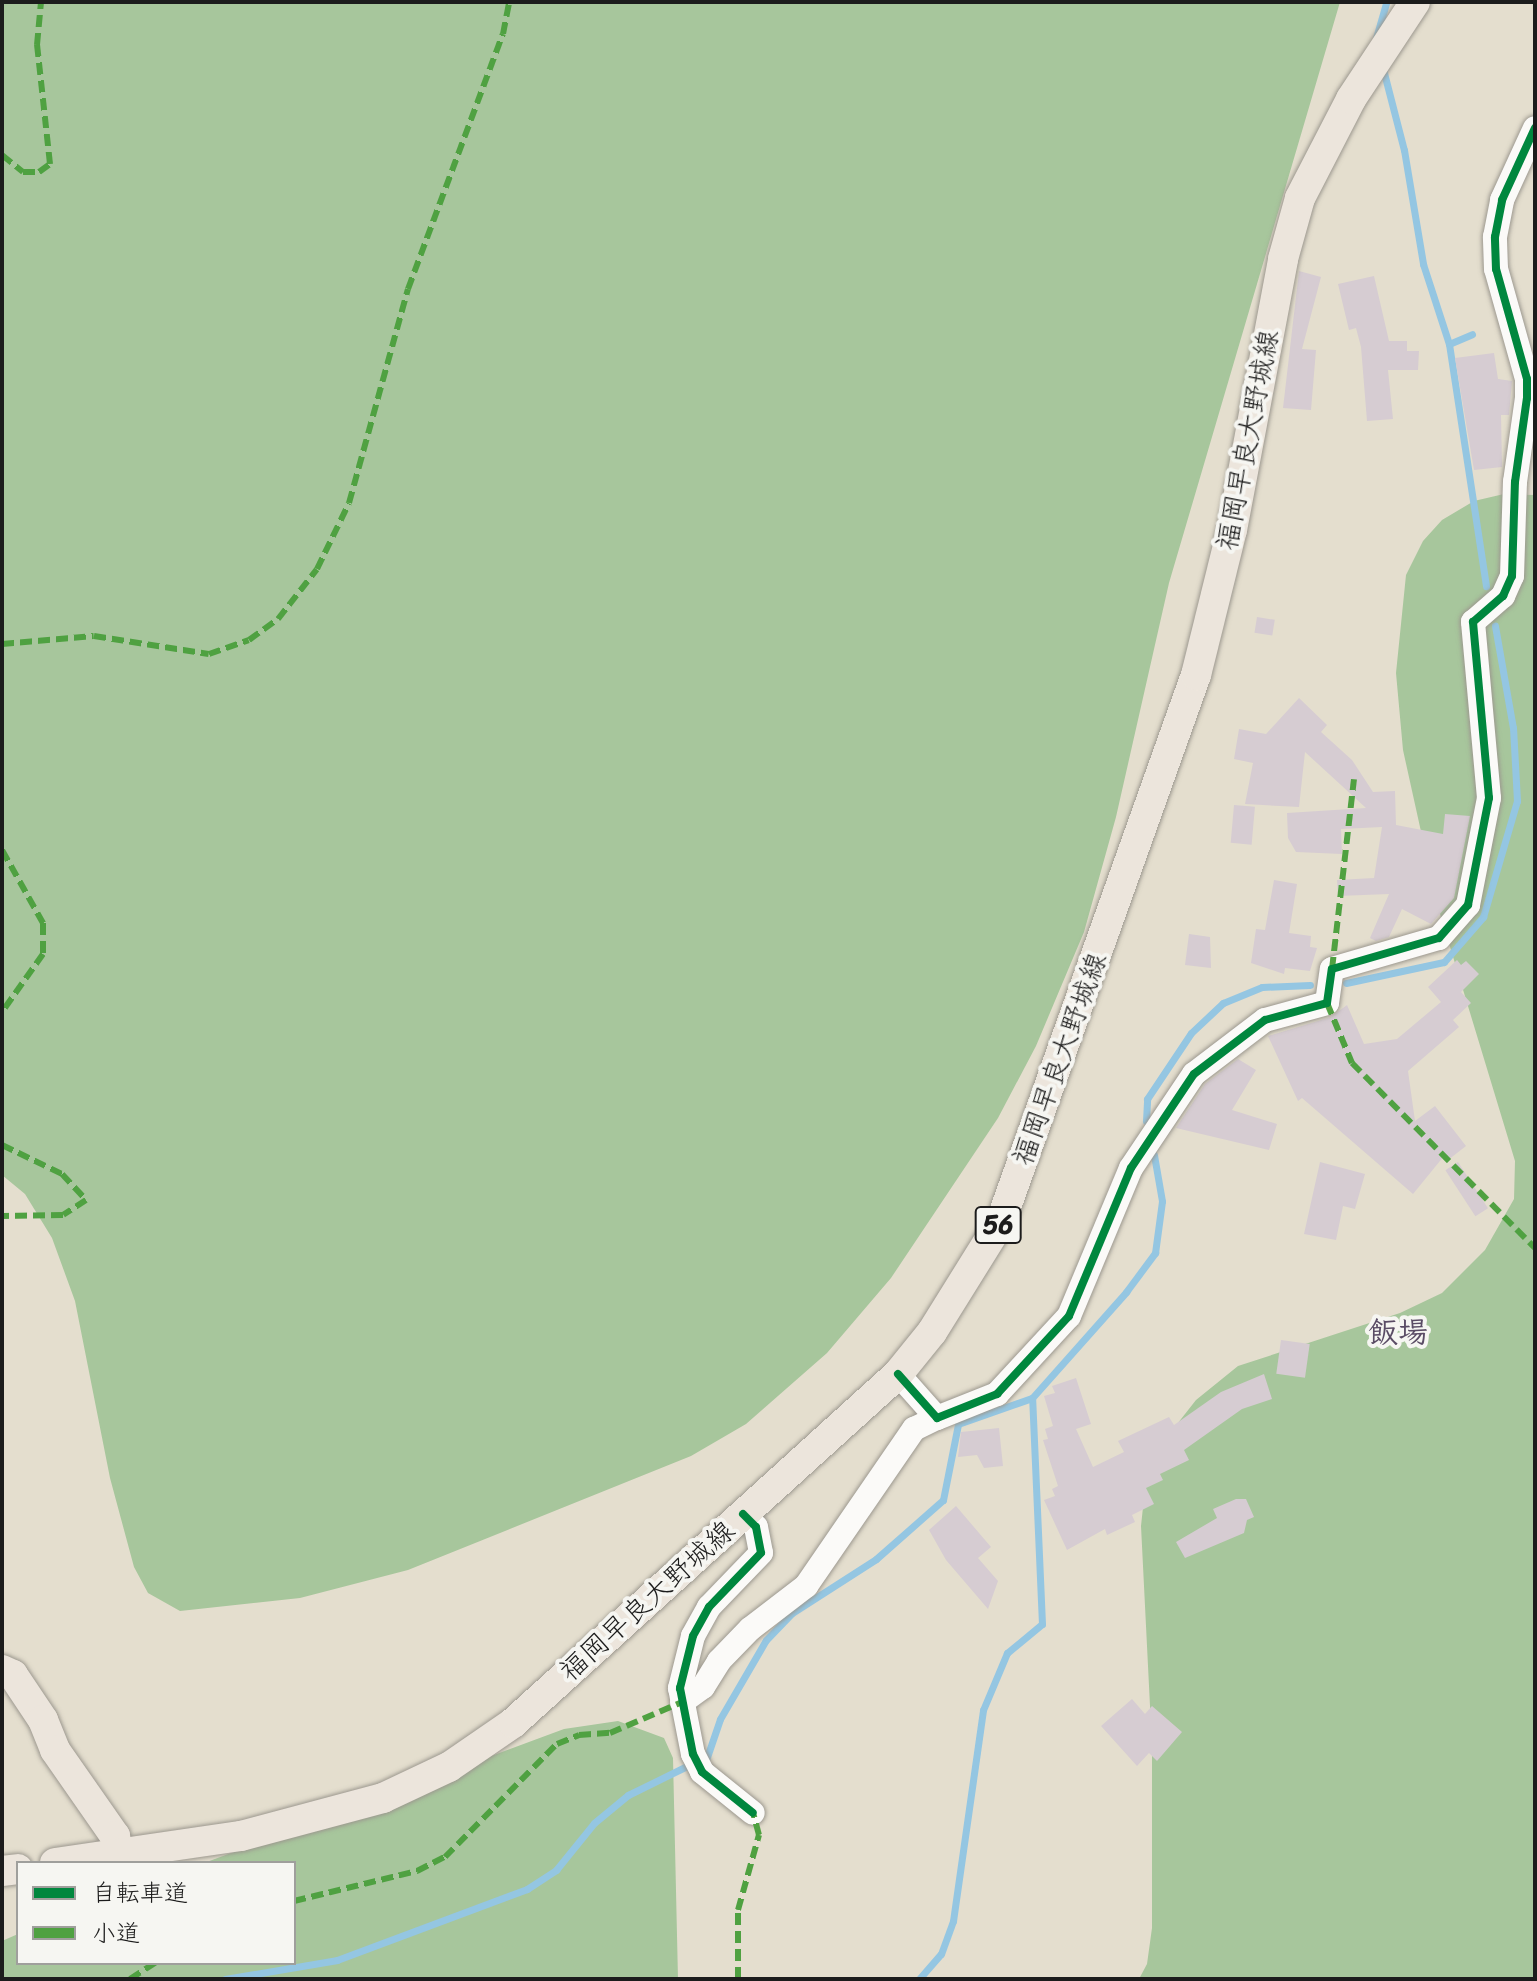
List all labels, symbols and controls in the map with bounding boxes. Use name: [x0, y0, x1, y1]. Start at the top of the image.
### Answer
street label: 福岡早良大野城線: [1210, 327, 1286, 553]
street label: 福岡早良大野城線: [1006, 948, 1114, 1170]
road number: 56: [974, 1203, 1022, 1247]
district label: 飯場: [1368, 1314, 1428, 1350]
street label: 福岡早良大野城線: [553, 1514, 741, 1688]
legend: [16, 1861, 296, 1965]
text: 自転車道: [92, 1872, 188, 1914]
text: 小道: [92, 1912, 140, 1954]

